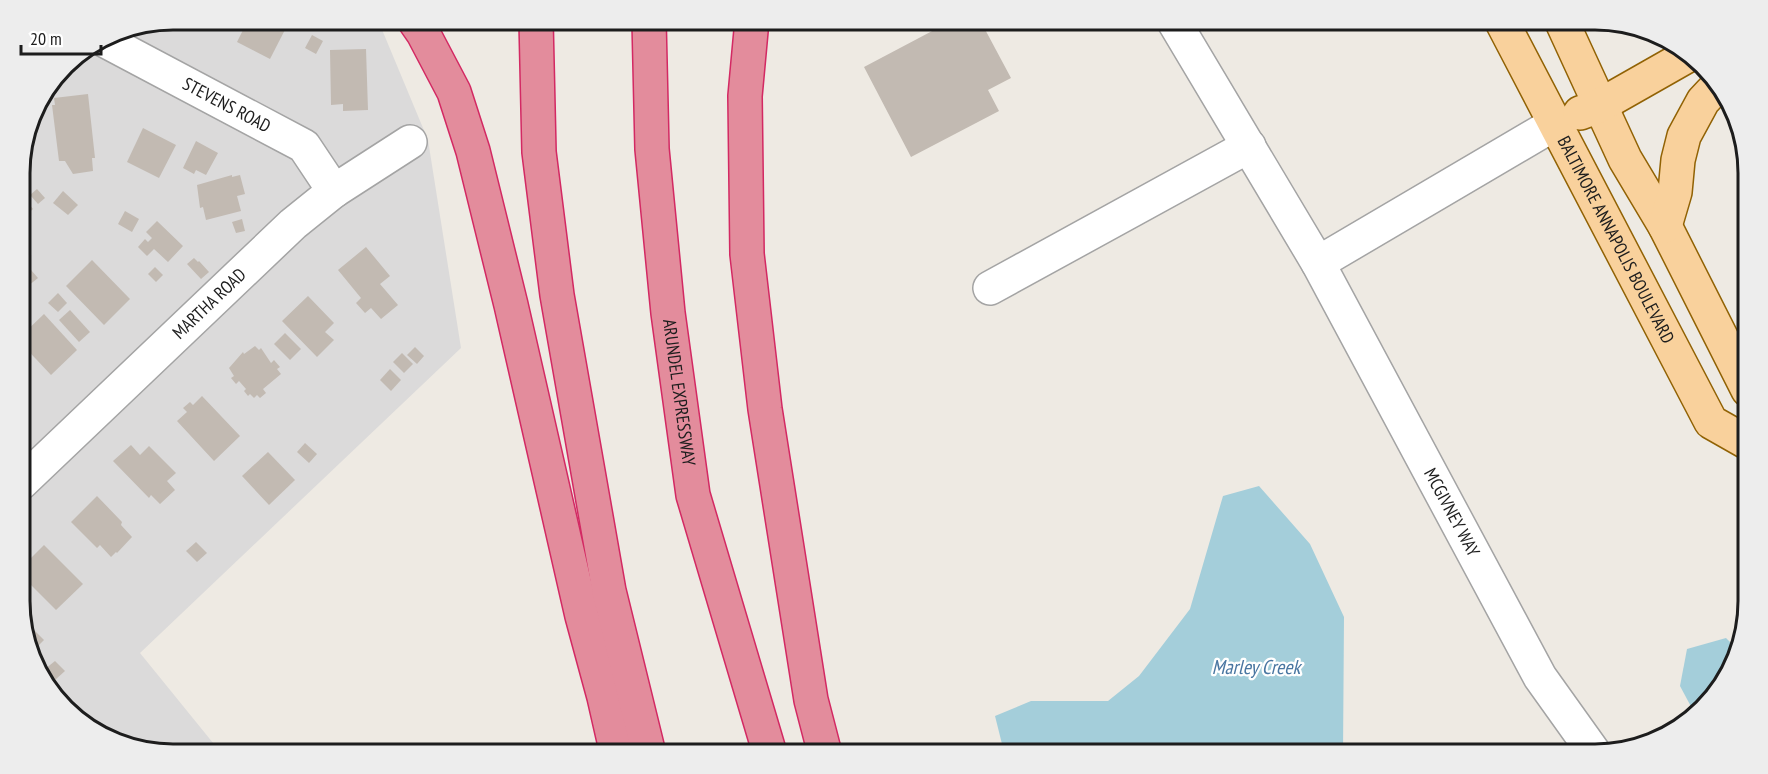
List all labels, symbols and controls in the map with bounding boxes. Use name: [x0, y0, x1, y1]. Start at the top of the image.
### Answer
scale bar: [21, 18, 100, 56]
text: 20 m: [30, 27, 62, 50]
street label: STEVENS ROAD: [179, 72, 275, 137]
street label: BALTIMORE ANNAPOLIS BOULEVARD: [1553, 132, 1680, 347]
street label: MARTHA ROAD: [167, 263, 251, 344]
street label: ARUNDEL EXPRESSWAY: [658, 317, 701, 468]
street label: MCGIVNEY WAY: [1419, 464, 1486, 561]
water label: Marley Creek: [1212, 654, 1302, 680]

